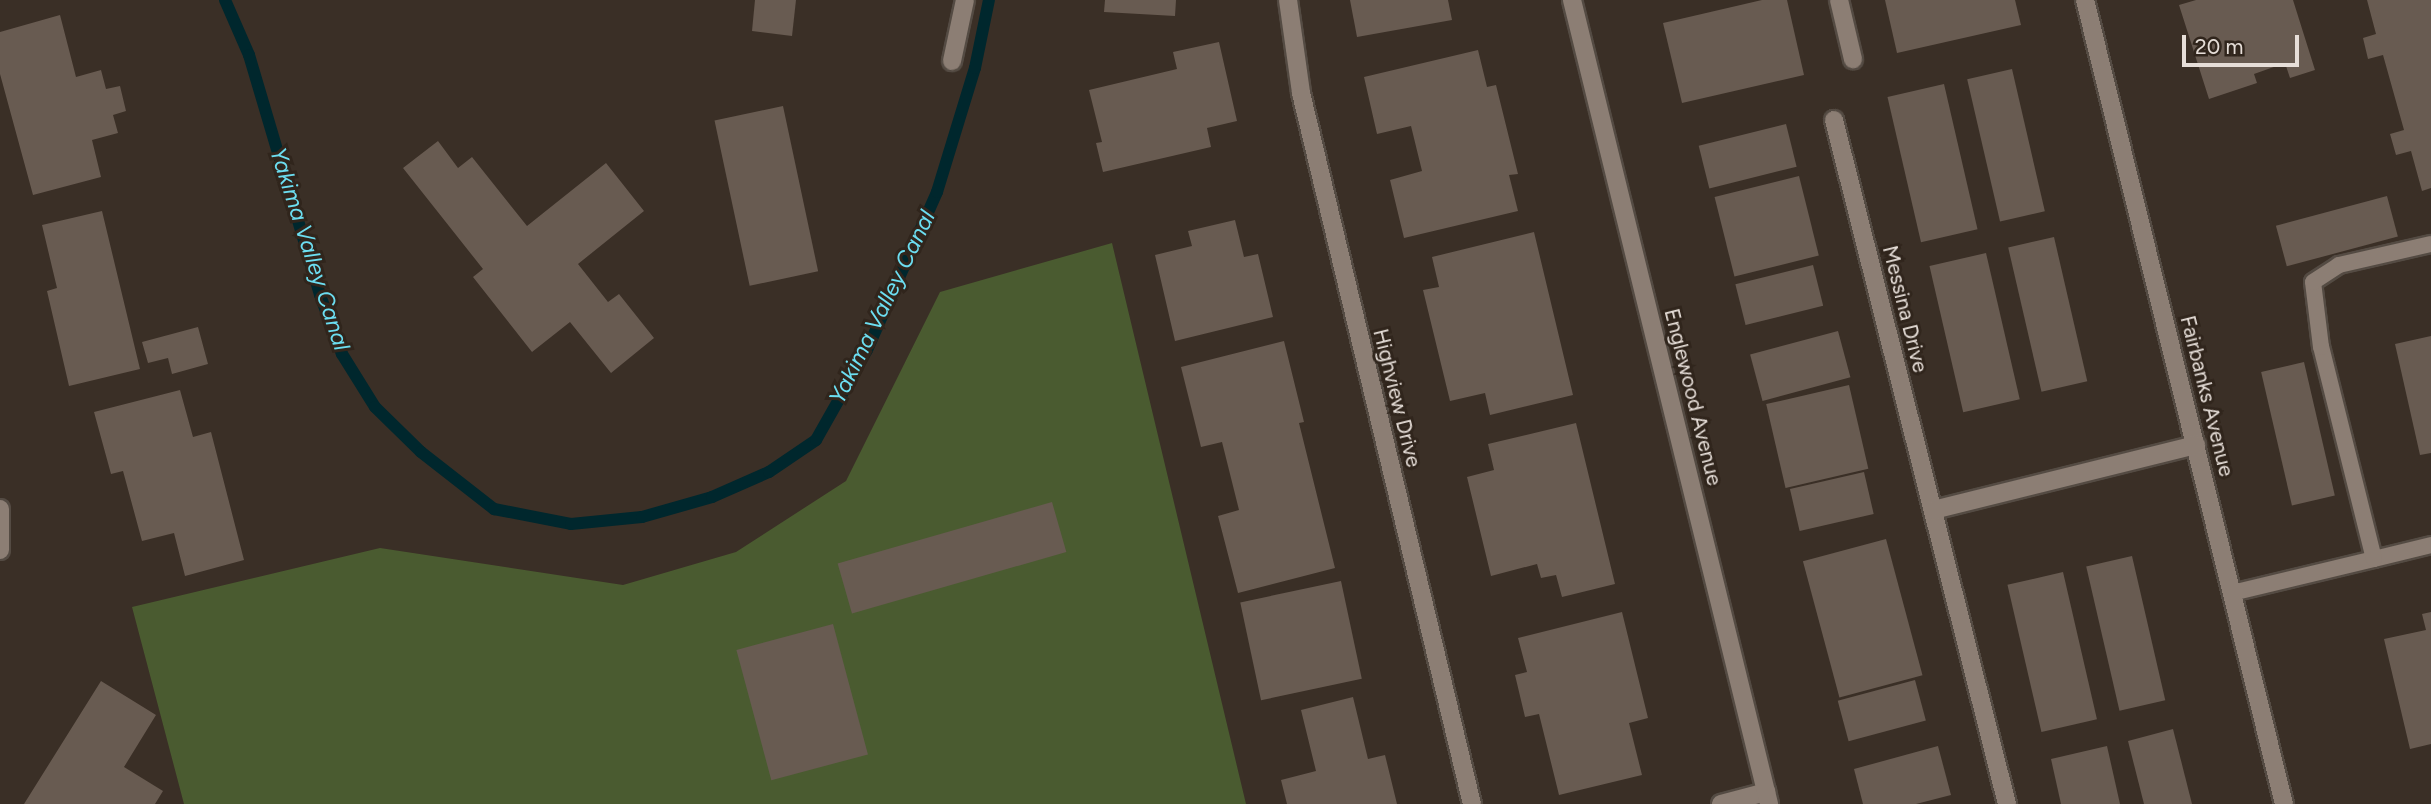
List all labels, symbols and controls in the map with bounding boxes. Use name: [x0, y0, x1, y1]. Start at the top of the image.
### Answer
scale bar: [2186, 21, 2303, 65]
text: 20 m: [2195, 34, 2243, 59]
water label: Yakima Valley Canal: [264, 144, 356, 354]
water label: Yakima Valley Canal: [823, 206, 941, 408]
street label: Messina Drive: [1877, 243, 1933, 375]
street label: Englewood Avenue: [1659, 306, 1727, 488]
street label: Fairbanks Avenue: [2175, 313, 2239, 479]
street label: Highview Drive: [1368, 326, 1426, 470]

